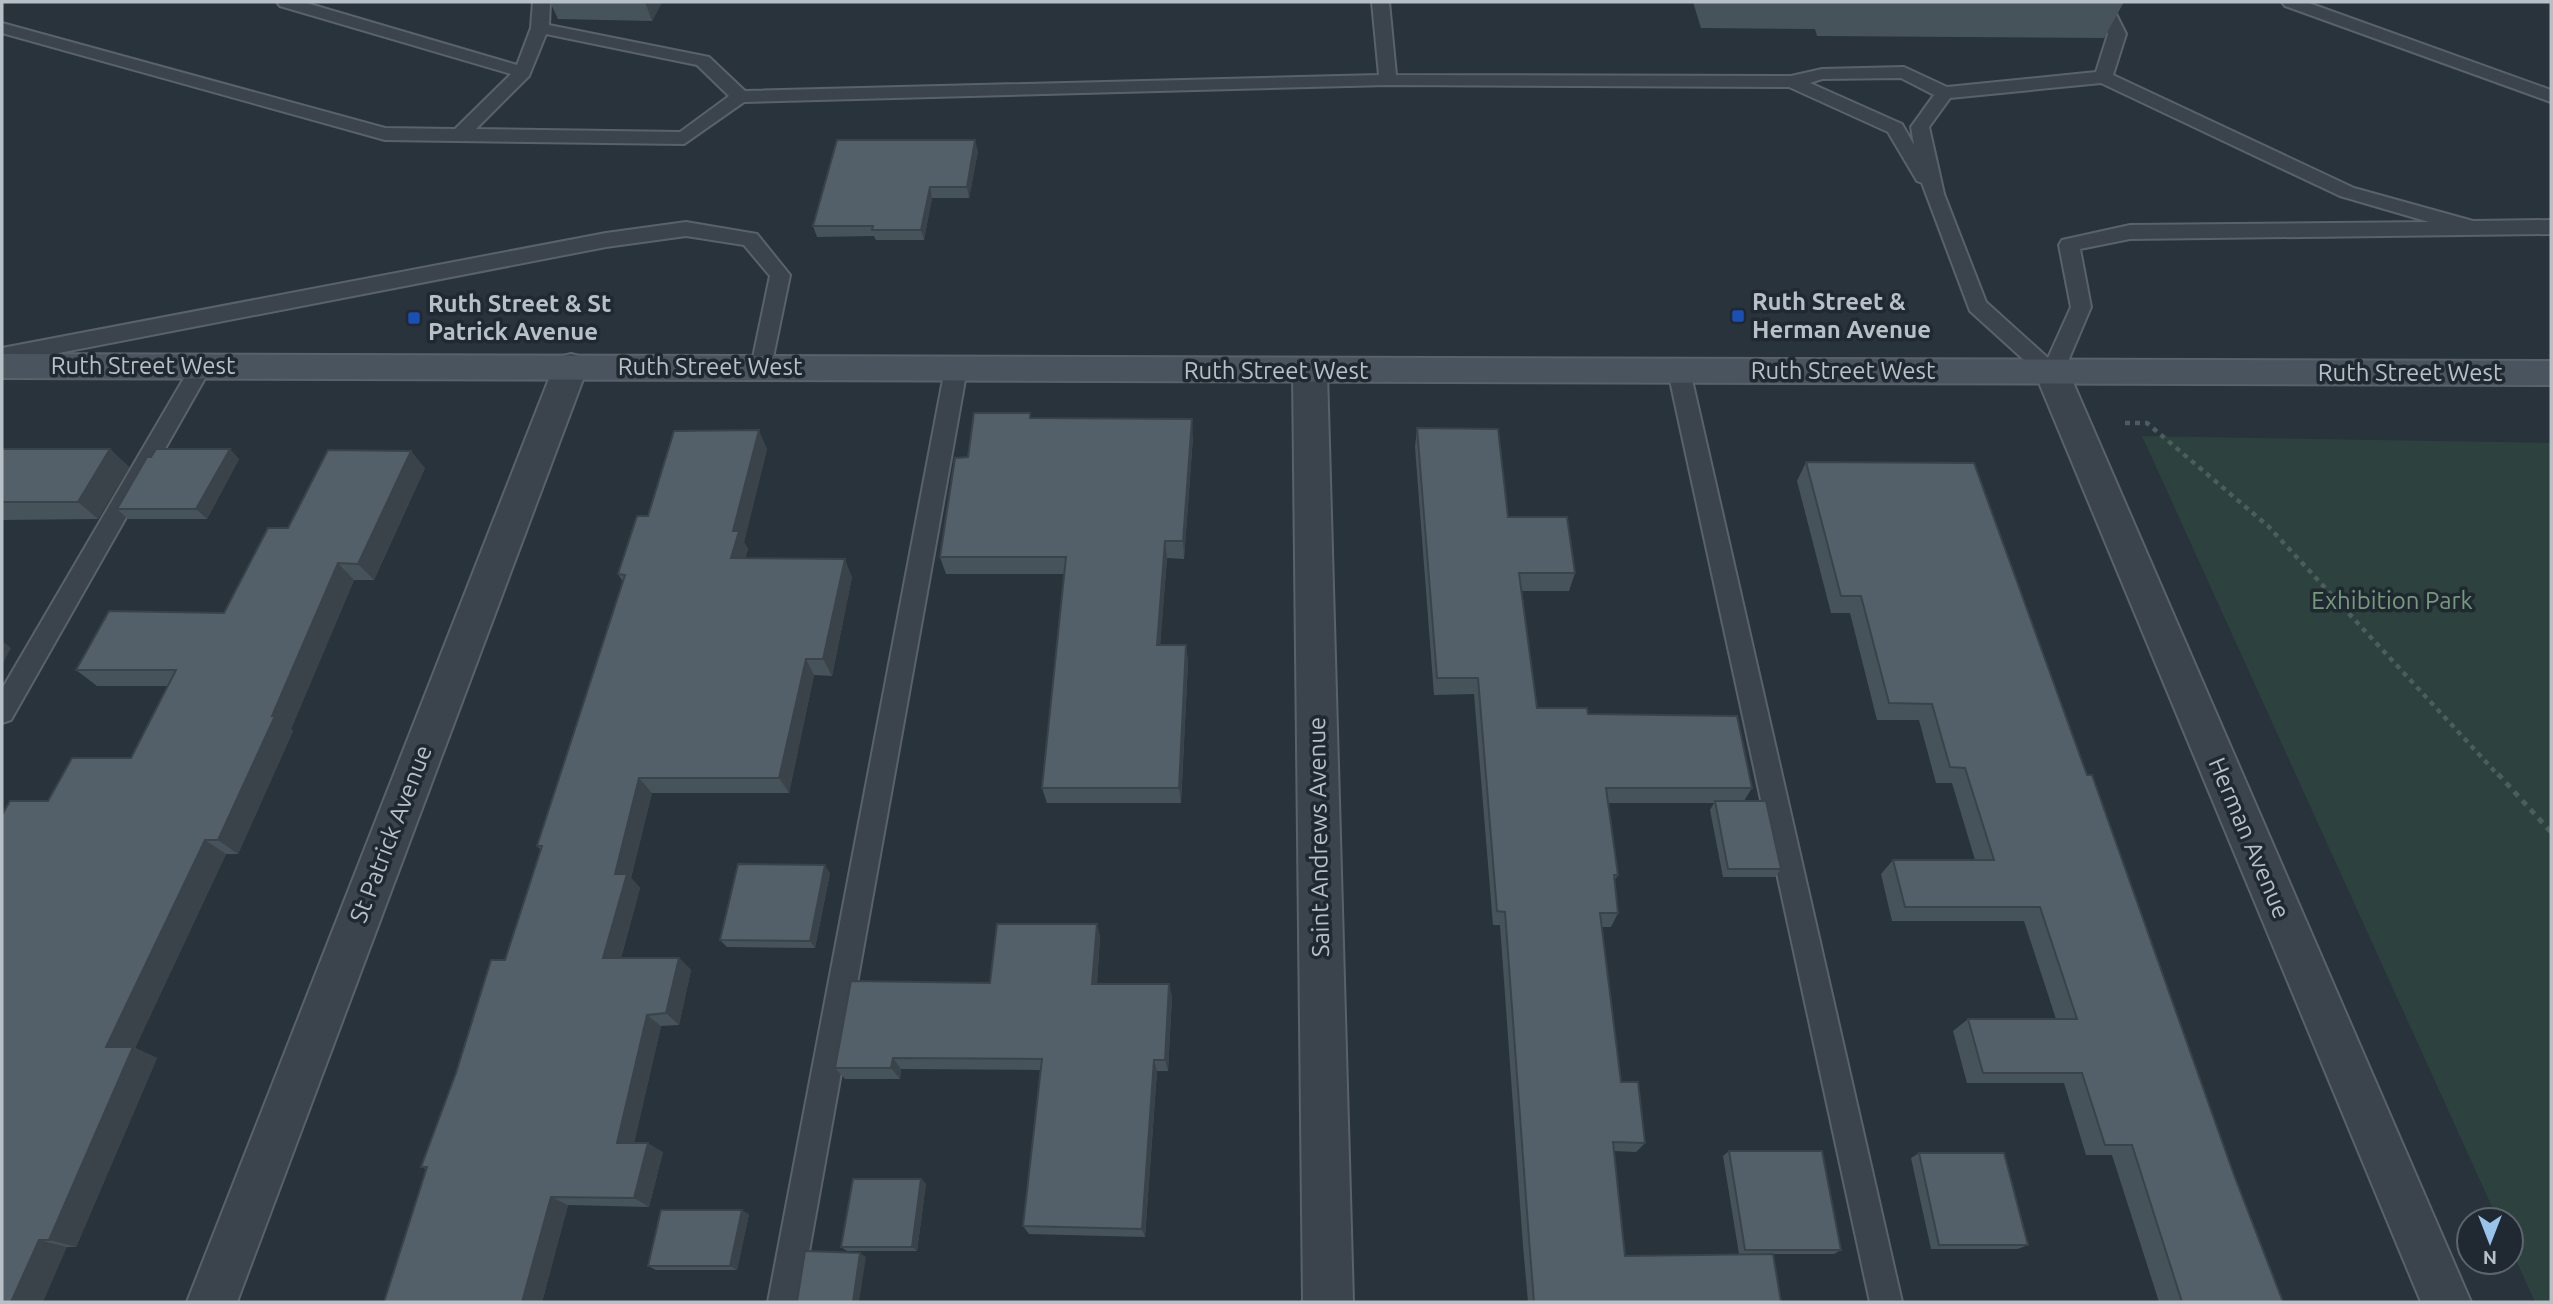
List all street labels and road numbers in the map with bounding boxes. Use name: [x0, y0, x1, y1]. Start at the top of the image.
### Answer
street label: Ruth Street West: [51, 352, 236, 379]
street label: Ruth Street West: [618, 353, 803, 380]
street label: Ruth Street West: [1184, 357, 1369, 384]
street label: Ruth Street West: [1751, 357, 1936, 384]
street label: Ruth Street West: [2318, 359, 2503, 386]
street label: Saint Andrews Avenue: [1303, 717, 1334, 957]
street label: St Patrick Avenue: [344, 741, 437, 926]
street label: Herman Avenue: [2203, 753, 2296, 922]

